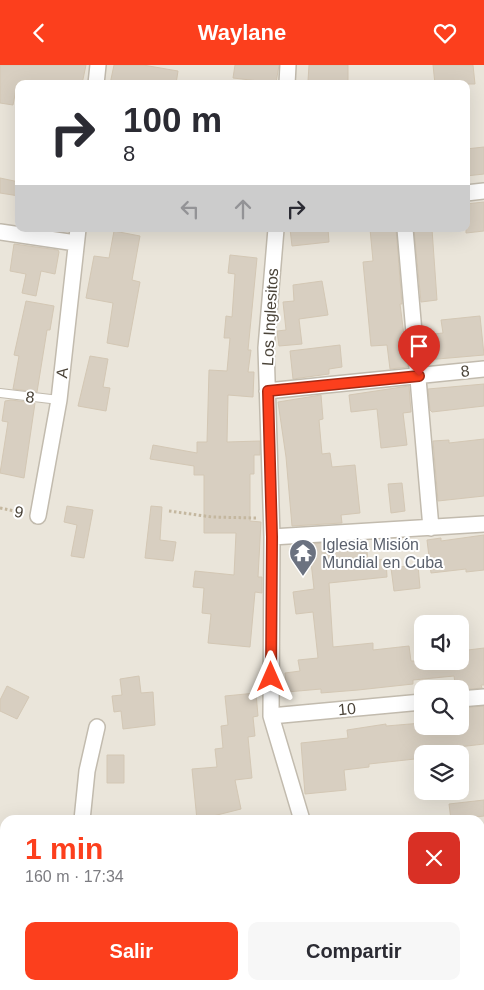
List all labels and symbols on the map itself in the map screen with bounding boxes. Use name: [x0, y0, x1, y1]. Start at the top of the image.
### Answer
street label: Los Inglesitos: [259, 268, 281, 366]
pin: [398, 325, 440, 376]
street label: 8: [460, 362, 470, 380]
street label: A: [53, 366, 71, 379]
street label: 8: [25, 388, 36, 406]
street label: 9: [13, 503, 25, 521]
place label: Iglesia Misión Mundial en Cuba: [322, 536, 443, 571]
temple icon: Iglesia Misión Mundial en Cuba: [288, 538, 318, 577]
position arrow: [244, 650, 296, 702]
street label: 10: [337, 700, 357, 718]

